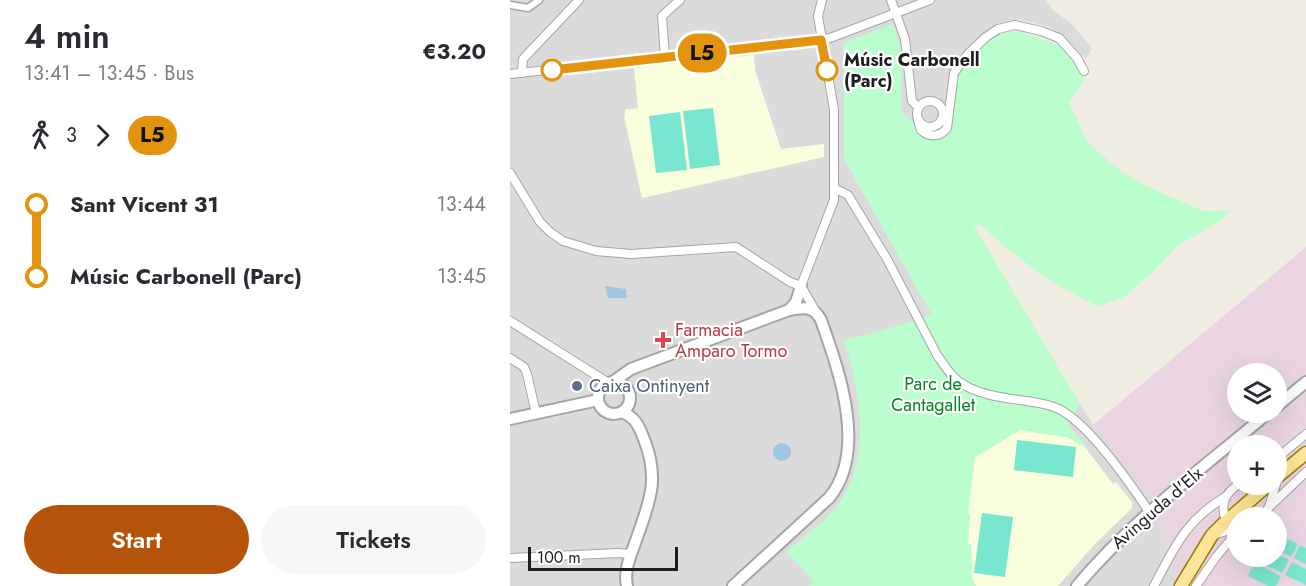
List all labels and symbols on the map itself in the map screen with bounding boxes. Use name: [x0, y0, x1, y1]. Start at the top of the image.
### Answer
line badge: L5: [675, 34, 729, 72]
place label: Músic Carbonell (Parc): [844, 47, 980, 94]
unlabelled marker: [541, 59, 563, 81]
marker: Músic Carbonell (Parc): [816, 59, 838, 81]
place label: Farmacia Amparo Tormo: [675, 317, 788, 364]
marker: Farmacia Amparo Tormo: [656, 333, 670, 347]
park label: Parc de Cantagallet: [891, 371, 976, 418]
place label: Caixa Ontinyent: [589, 373, 710, 399]
marker: Caixa Ontinyent: [570, 379, 584, 393]
street label: Avinguda d'Elx: [1105, 460, 1209, 555]
scale bar: [528, 544, 678, 572]

